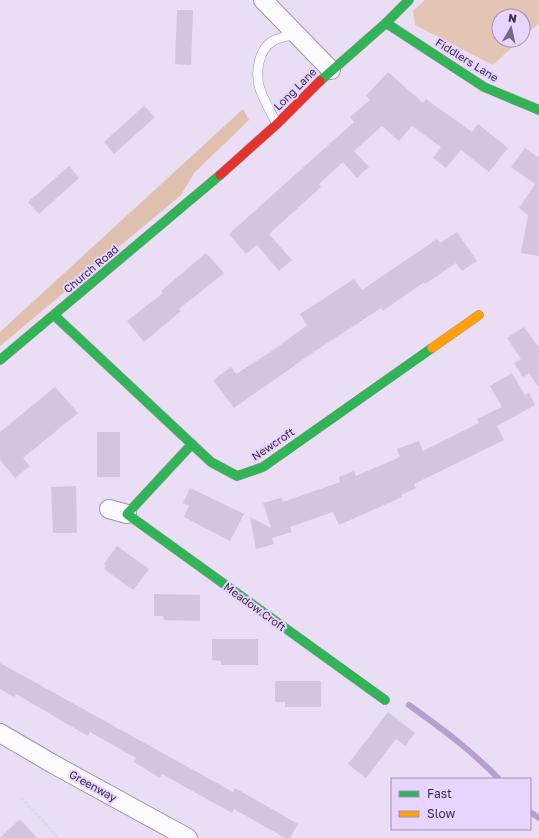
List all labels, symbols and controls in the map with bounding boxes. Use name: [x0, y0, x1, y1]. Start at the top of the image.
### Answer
north arrow: [491, 8, 531, 48]
text: N: [507, 11, 518, 25]
street label: Fiddlers Lane: [434, 35, 501, 84]
street label: Long Lane: [271, 65, 319, 113]
street label: Church Road: [61, 242, 121, 295]
street label: Newcroft: [249, 425, 297, 463]
street label: Meadow Croft: [222, 580, 289, 634]
street label: Greenway: [67, 767, 119, 804]
legend: [391, 778, 531, 830]
text: Fast: [427, 786, 452, 801]
text: Slow: [427, 806, 455, 821]

